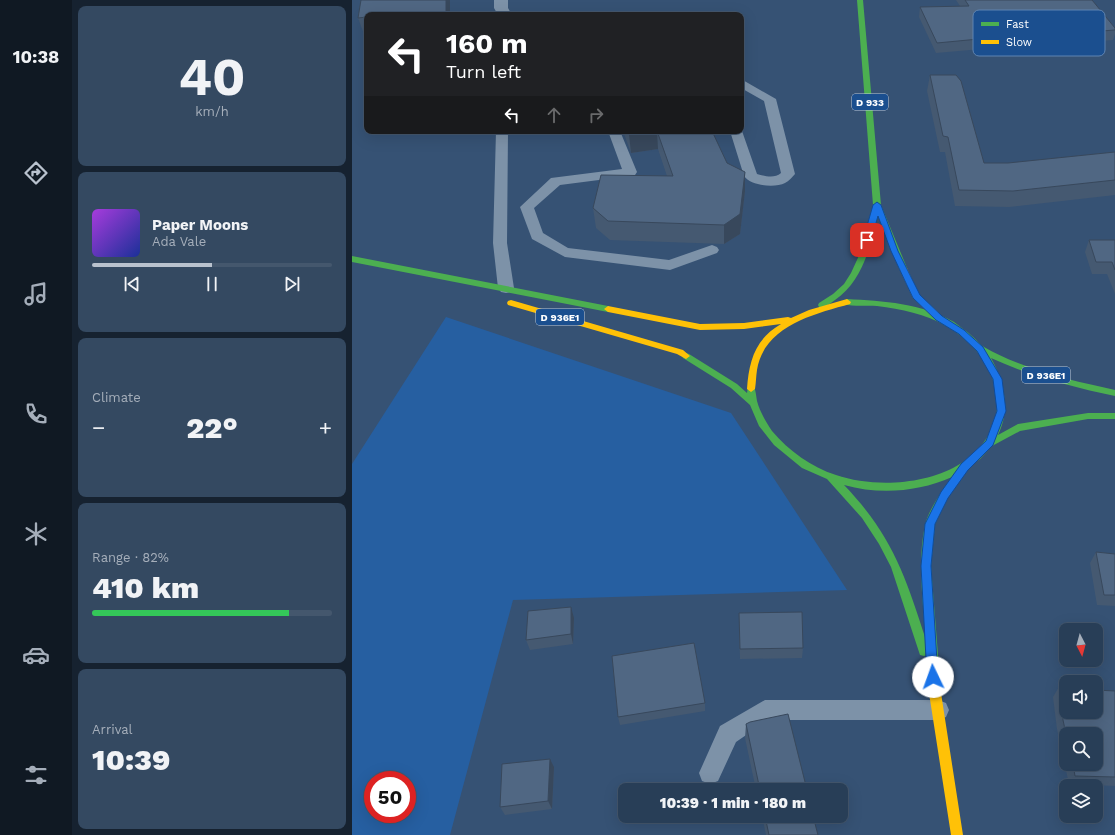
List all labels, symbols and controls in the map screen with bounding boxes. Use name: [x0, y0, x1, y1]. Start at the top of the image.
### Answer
legend: [973, 10, 1105, 56]
text: Fast: [1006, 18, 1029, 31]
text: 160 m: [446, 27, 528, 60]
icon: left: [380, 28, 432, 80]
text: Slow: [1006, 36, 1032, 49]
text: 10:38: [13, 46, 59, 67]
text: 40: [178, 47, 246, 108]
text: Turn left: [446, 61, 521, 82]
road number: D 933: [852, 94, 888, 110]
text: km/h: [195, 104, 229, 119]
icon: left: [501, 104, 523, 126]
icon: ahead: [543, 104, 565, 126]
icon: right: [585, 104, 607, 126]
icon: directions: [22, 159, 50, 187]
text: Paper Moons: [152, 216, 248, 234]
pin: [850, 223, 884, 257]
icon: arrive: [856, 229, 878, 251]
text: Ada Vale: [152, 234, 206, 249]
icon: previous: [121, 273, 143, 295]
icon: pause: [201, 273, 223, 295]
icon: next: [281, 273, 303, 295]
icon: music: [22, 280, 50, 308]
road number: D 936E1: [536, 309, 584, 325]
road number: D 936E1: [1022, 367, 1070, 383]
text: Climate: [92, 390, 141, 405]
icon: phone: [22, 400, 50, 428]
text: 22°: [186, 410, 238, 445]
text: −: [92, 415, 105, 440]
text: +: [319, 415, 332, 440]
icon: climate: [22, 520, 50, 548]
text: Range · 82%: [92, 550, 169, 565]
text: 410 km: [92, 570, 199, 605]
north arrow: [1059, 623, 1103, 667]
map controls: [1059, 623, 1103, 823]
icon: car: [22, 641, 50, 669]
position arrow: [912, 656, 954, 698]
button: sound: [1059, 675, 1103, 719]
text: Arrival: [92, 722, 133, 737]
button: search: [1059, 727, 1103, 771]
text: 10:39: [92, 742, 170, 777]
icon: filters: [22, 761, 50, 789]
speed limit sign: 50: [364, 771, 416, 823]
button: layers: [1059, 779, 1103, 823]
text: 10:39 · 1 min · 180 m: [660, 794, 806, 812]

